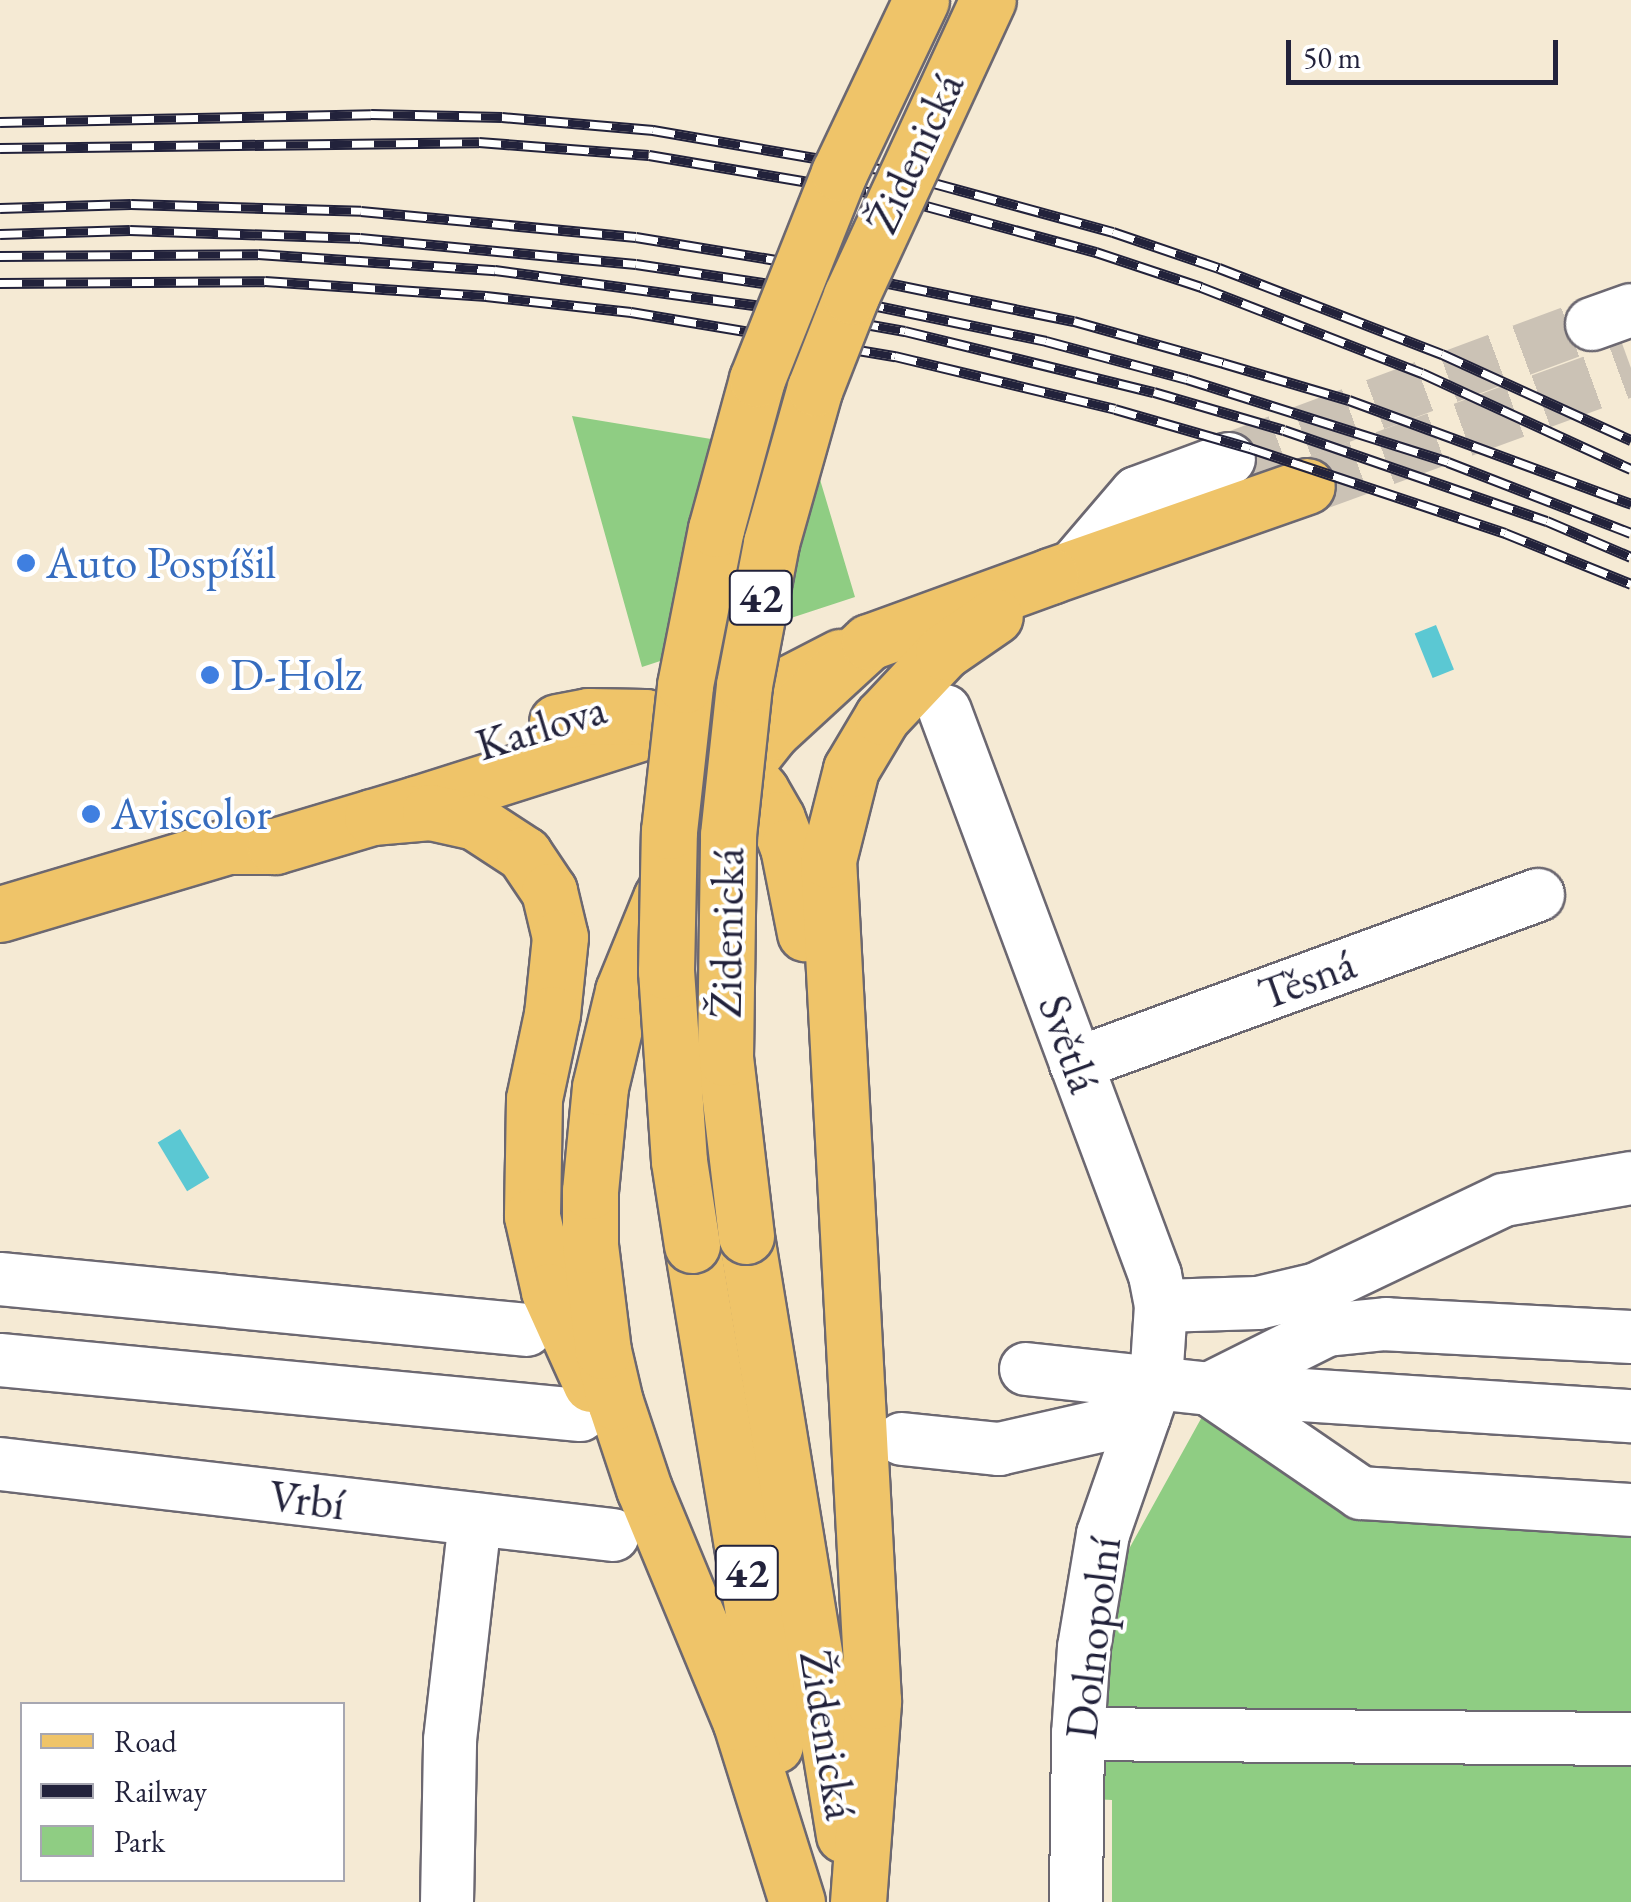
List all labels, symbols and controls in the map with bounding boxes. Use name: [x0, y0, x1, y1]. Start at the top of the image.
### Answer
scale bar: [1291, 20, 1564, 82]
text: 50 m: [1303, 38, 1361, 77]
street label: Židenická: [854, 64, 976, 242]
place label: Auto Pospíšil: [46, 536, 276, 590]
marker: Auto Pospíšil: [15, 552, 37, 574]
road number: 42: [728, 561, 794, 635]
place label: D-Holz: [230, 648, 362, 702]
marker: D-Holz: [199, 664, 221, 686]
street label: Karlova: [470, 682, 612, 772]
place label: Aviscolor: [111, 787, 271, 841]
marker: Aviscolor: [80, 803, 102, 825]
street label: Židenická: [699, 847, 755, 1019]
street label: Těsná: [1251, 937, 1363, 1021]
street label: Světlá: [1027, 988, 1111, 1100]
street label: Vrbí: [266, 1469, 348, 1531]
street label: Dolnopolní: [1054, 1534, 1132, 1742]
road number: 42: [714, 1536, 780, 1610]
street label: Židenická: [788, 1647, 868, 1823]
legend: [20, 1702, 345, 1882]
text: Road: [114, 1722, 177, 1761]
text: Railway: [114, 1772, 207, 1811]
text: Park: [114, 1822, 165, 1861]

